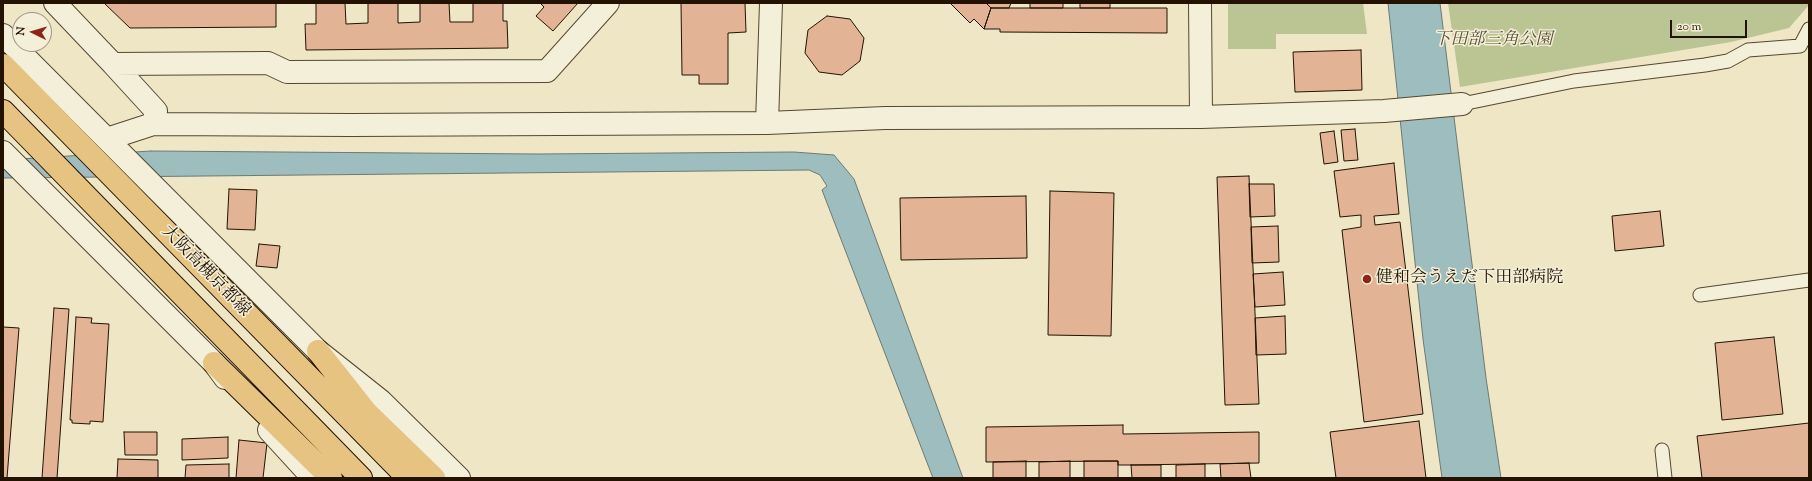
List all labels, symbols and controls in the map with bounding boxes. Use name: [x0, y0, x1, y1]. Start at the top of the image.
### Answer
north arrow: [12, 12, 52, 52]
scale bar: [1672, 12, 1749, 38]
text: 20 m: [1677, 18, 1701, 36]
text: N: [13, 26, 29, 36]
park label: 下田部三角公園: [1434, 31, 1552, 51]
street label: 大阪高槻京都線: [156, 222, 254, 322]
place label: 健和会うえだ下田部病院: [1376, 269, 1563, 289]
marker: 健和会うえだ下田部病院: [1361, 273, 1373, 285]

